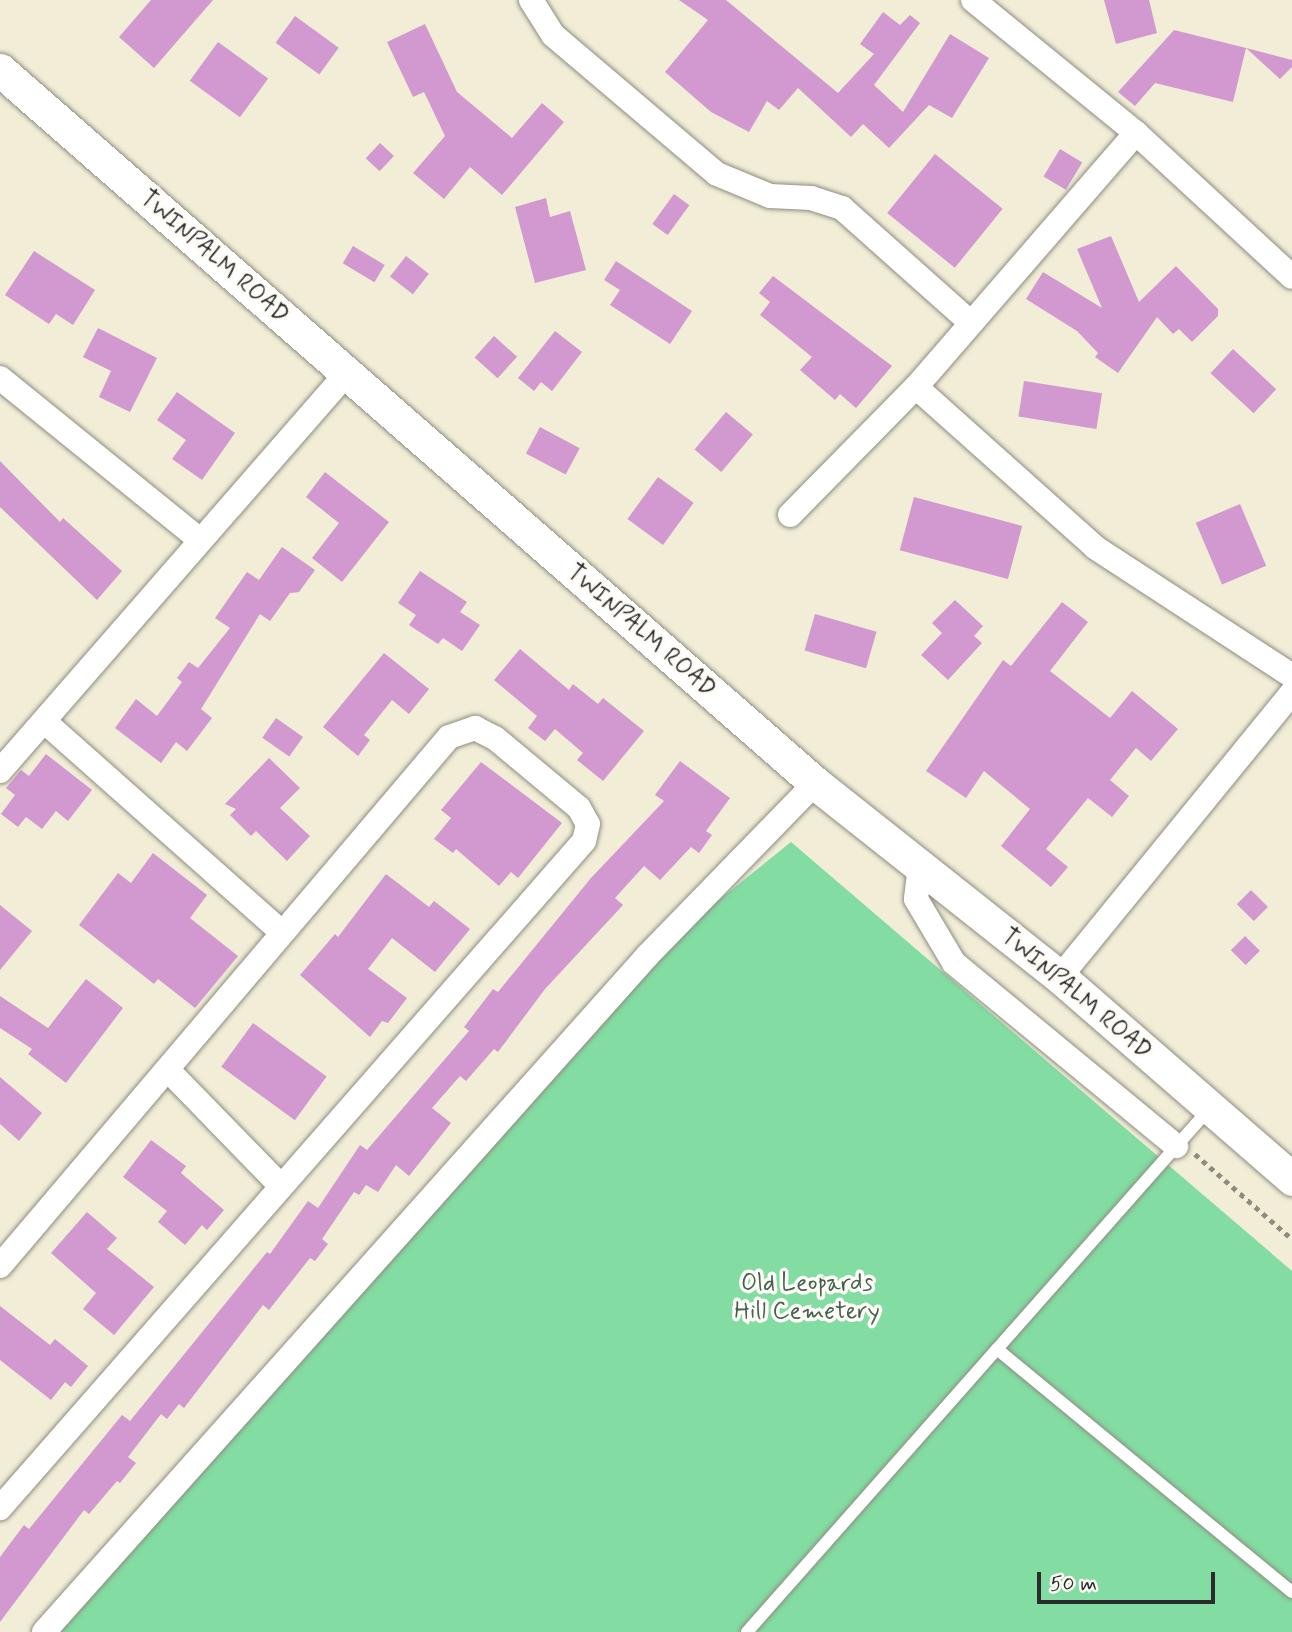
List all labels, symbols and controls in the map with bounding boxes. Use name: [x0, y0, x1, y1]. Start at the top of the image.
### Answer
street label: TWINPALM ROAD: [133, 184, 295, 330]
street label: TWINPALM ROAD: [560, 558, 722, 704]
street label: TWINPALM ROAD: [995, 922, 1157, 1066]
park label: Old Leopards Hill Cemetery: [734, 1270, 880, 1326]
scale bar: [1040, 1558, 1218, 1602]
text: 50 m: [1050, 1570, 1097, 1598]

